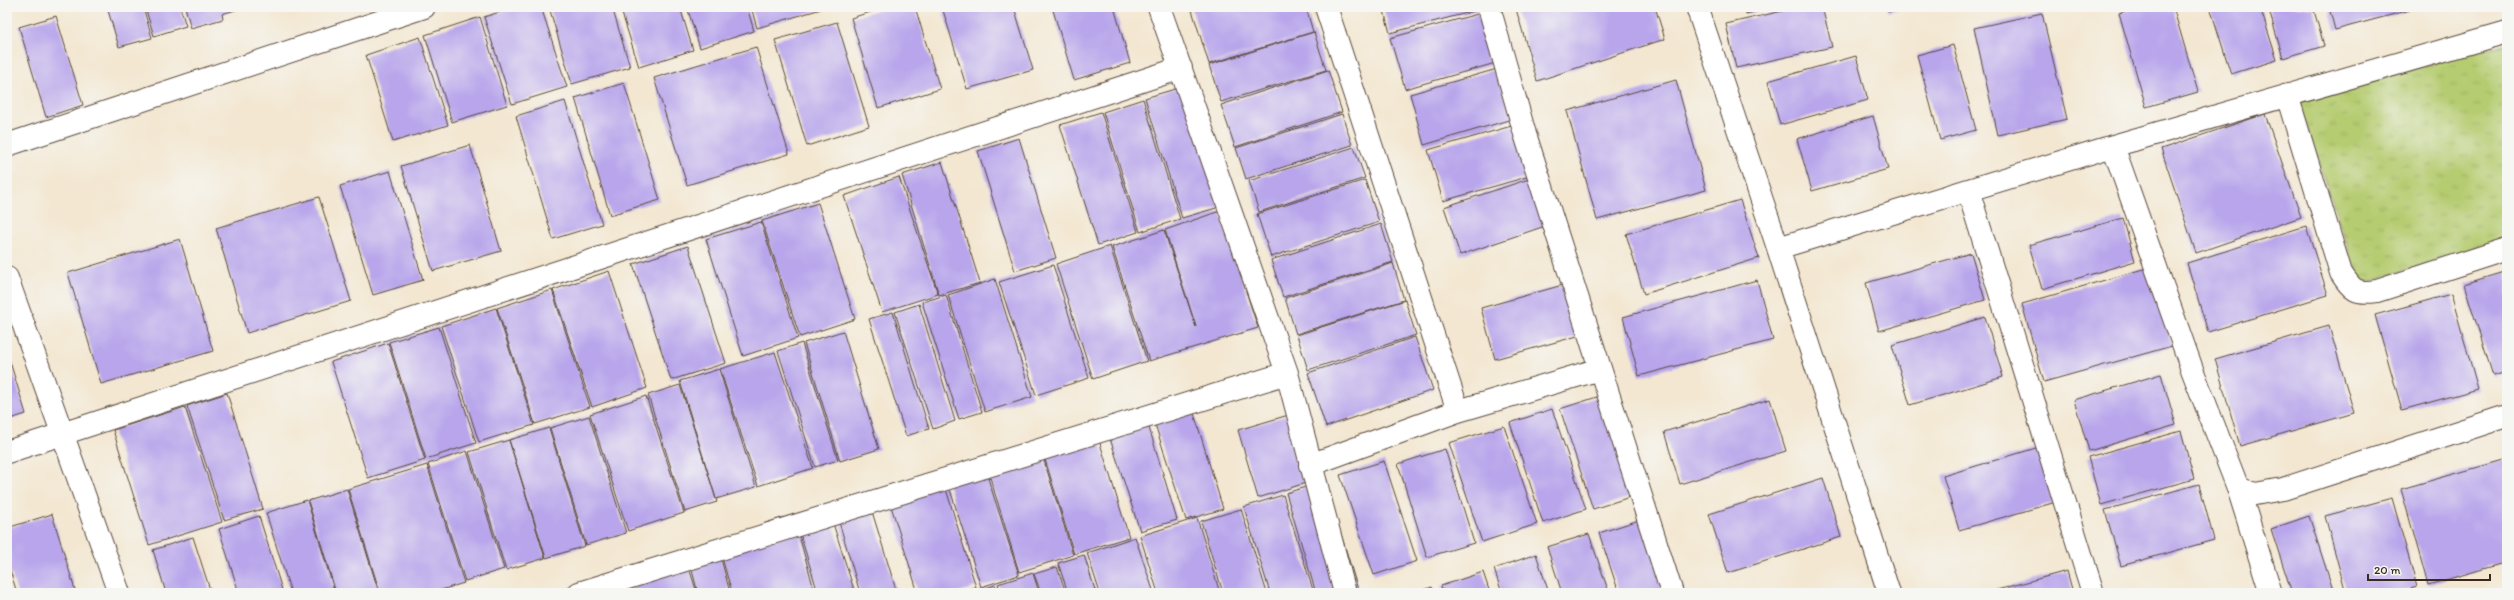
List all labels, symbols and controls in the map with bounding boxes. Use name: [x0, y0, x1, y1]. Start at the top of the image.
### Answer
scale bar: [2368, 556, 2490, 582]
text: 20 m: [2374, 563, 2401, 577]

